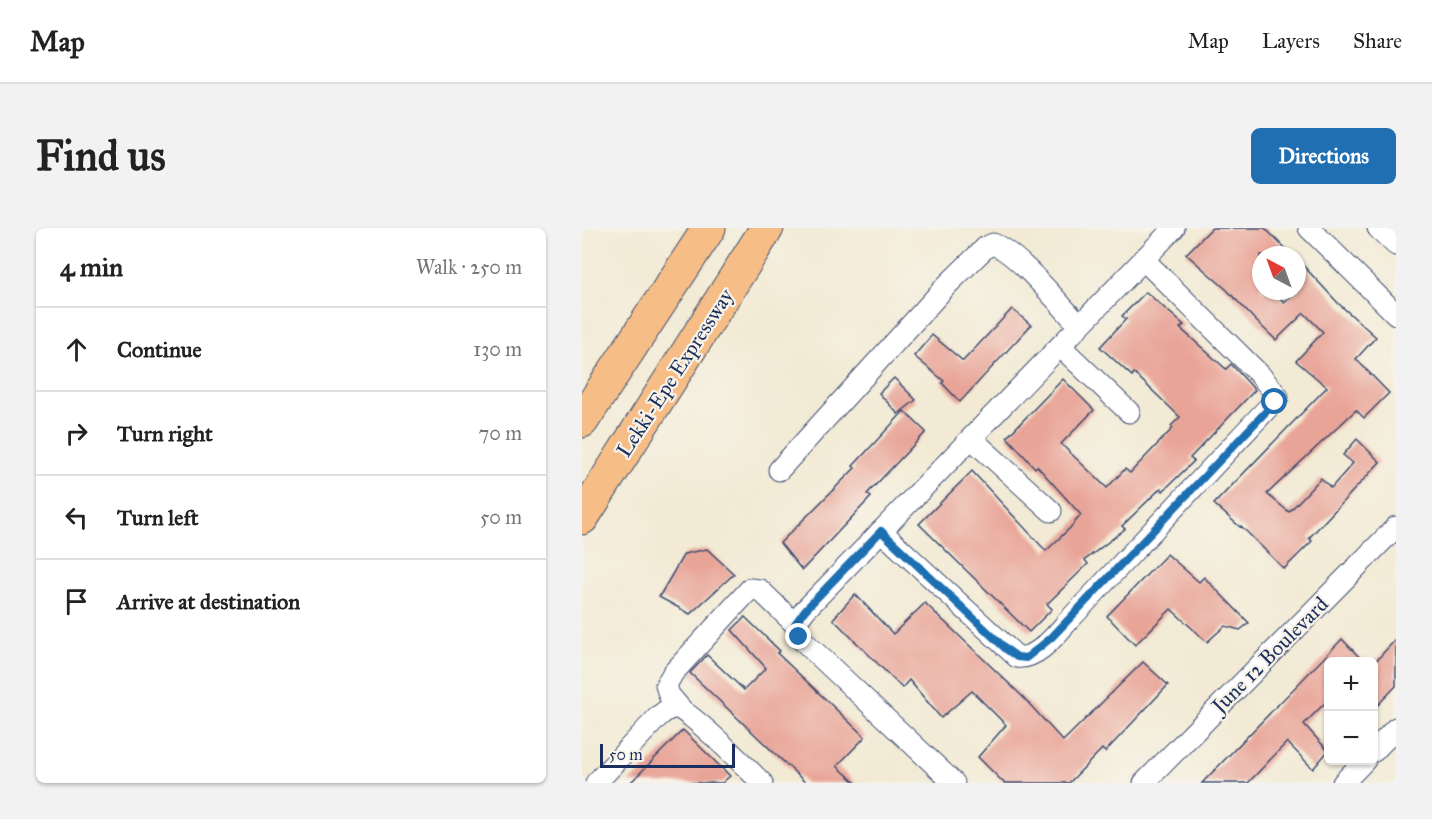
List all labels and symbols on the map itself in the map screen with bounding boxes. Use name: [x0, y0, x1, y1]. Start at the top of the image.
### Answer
north arrow: [1252, 246, 1306, 300]
street label: Lekki-Epe Expressway: [611, 283, 740, 462]
route start: [1261, 388, 1287, 414]
street label: June 12 Boulevard: [1205, 591, 1334, 720]
route end: [785, 623, 811, 649]
scale bar: [600, 741, 735, 768]

